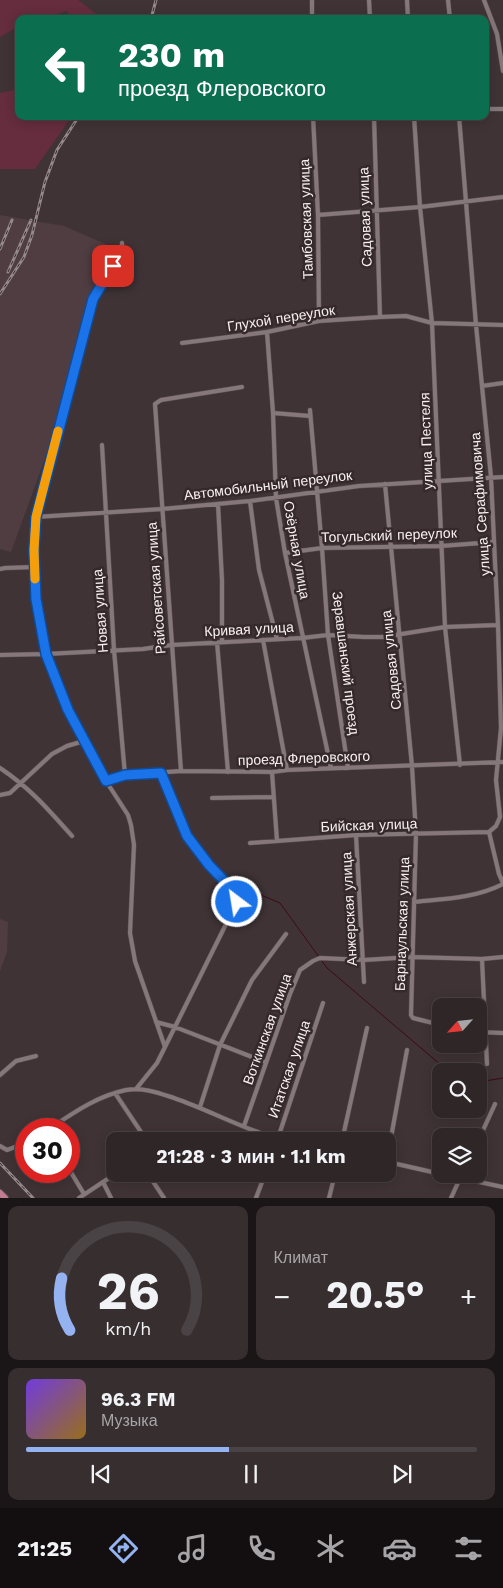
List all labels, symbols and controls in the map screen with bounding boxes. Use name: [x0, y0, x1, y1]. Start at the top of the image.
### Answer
text: 230 m: [118, 34, 225, 76]
icon: left: [35, 35, 100, 100]
text: проезд Флеровского: [118, 76, 326, 101]
street label: Тамбовская улица: [296, 158, 316, 279]
street label: Садовая улица: [355, 167, 375, 267]
pin: [92, 245, 134, 287]
icon: arrive: [99, 252, 127, 280]
street label: Глухой переулок: [226, 301, 337, 334]
street label: улица Пестеля: [416, 392, 436, 490]
street label: улица Серафимовича: [467, 432, 493, 576]
street label: Автомобильный переулок: [183, 467, 354, 503]
street label: Озёрная улица: [281, 500, 314, 600]
street label: Райсоветская улица: [143, 521, 169, 655]
street label: Тогульский переулок: [321, 525, 458, 545]
street label: Новая улица: [89, 568, 111, 653]
street label: Зеравшанский проезд: [329, 590, 363, 736]
street label: Садовая улица: [378, 609, 404, 711]
street label: Кривая улица: [204, 619, 294, 639]
street label: проезд Флеровского: [238, 748, 371, 768]
street label: Бийская улица: [320, 815, 418, 835]
street label: Анжерская улица: [338, 851, 360, 966]
street label: Барнаульская улица: [392, 856, 412, 991]
position arrow: [210, 875, 262, 927]
street label: Воткинская улица: [239, 971, 295, 1087]
north arrow: [432, 998, 488, 1052]
map controls: [432, 998, 487, 1183]
street label: Итатская улица: [265, 1018, 313, 1120]
button: search: [432, 1063, 487, 1118]
speed limit sign: 30: [15, 1118, 80, 1183]
button: layers: [432, 1128, 487, 1183]
text: 21:28 · 3 мин · 1.1 km: [156, 1145, 346, 1168]
text: Климат: [274, 1248, 328, 1267]
text: 26: [96, 1261, 159, 1322]
text: 20.5°: [326, 1273, 425, 1317]
text: −: [274, 1280, 290, 1313]
text: +: [460, 1280, 477, 1313]
text: km/h: [105, 1318, 151, 1339]
text: 96.3 FM: [101, 1388, 176, 1411]
text: Музыка: [101, 1411, 158, 1430]
icon: previous: [87, 1460, 115, 1488]
icon: pause: [237, 1460, 265, 1488]
icon: next: [388, 1460, 416, 1488]
icon: directions: [106, 1531, 141, 1566]
icon: music: [175, 1531, 210, 1566]
icon: phone: [244, 1531, 279, 1566]
icon: climate: [313, 1531, 348, 1566]
icon: car: [382, 1531, 417, 1566]
icon: filters: [451, 1531, 486, 1566]
text: 21:25: [17, 1536, 72, 1561]

